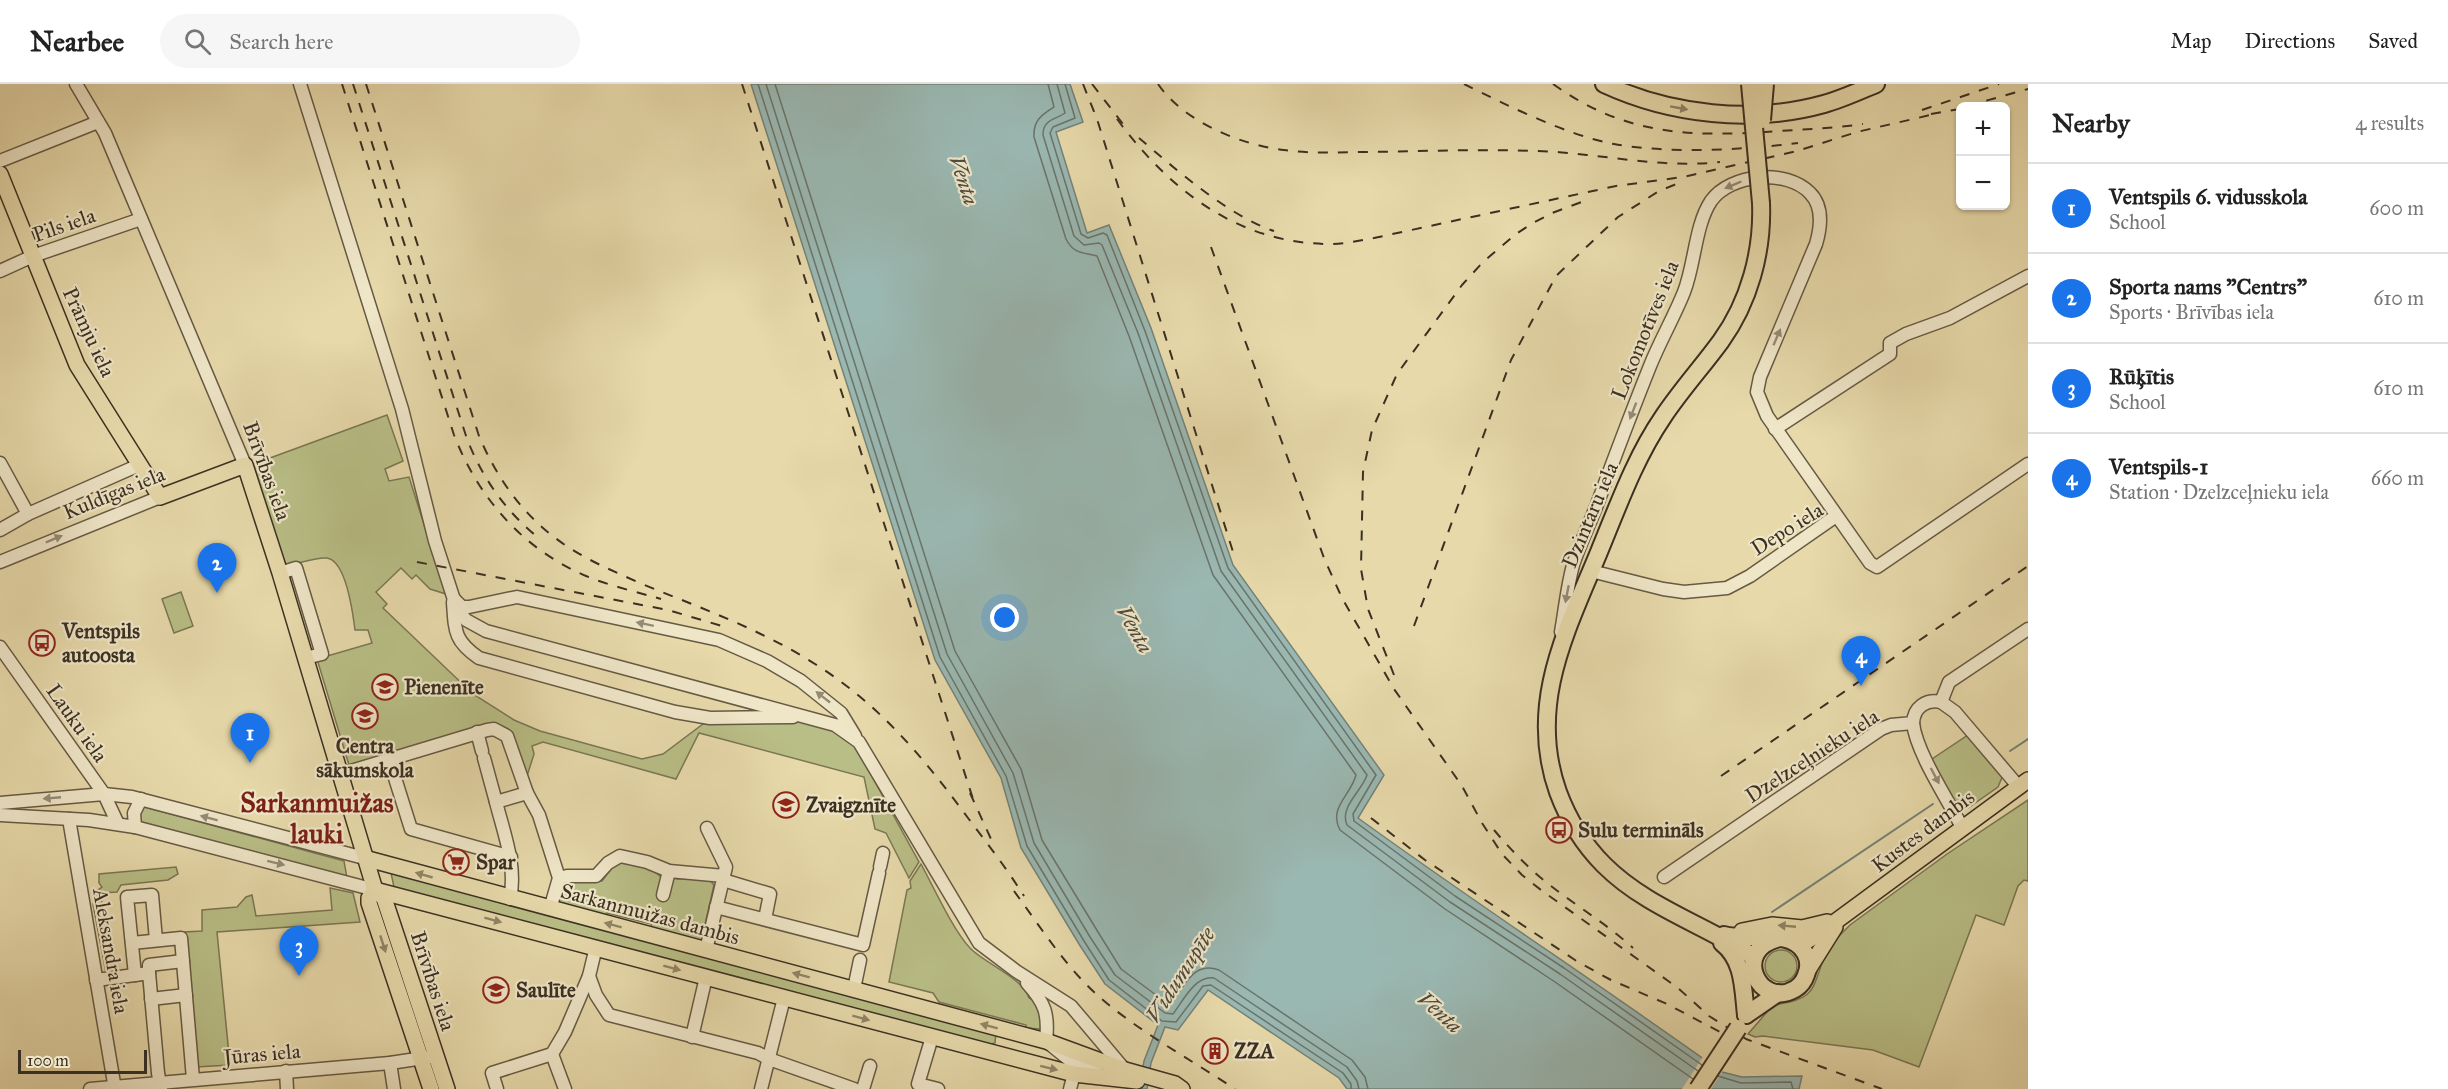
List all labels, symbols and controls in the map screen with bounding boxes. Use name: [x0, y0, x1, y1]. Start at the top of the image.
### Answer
search box: [160, 14, 580, 68]
text: Nearbee: [30, 24, 124, 59]
icon: search: [181, 25, 214, 58]
text: Search here: [229, 28, 333, 55]
text: Map: [2171, 28, 2212, 54]
text: Directions: [2245, 28, 2335, 54]
text: Saved: [2368, 28, 2418, 54]
map controls: [1956, 102, 2010, 210]
button: +: [1956, 102, 2010, 156]
one-way arrow: [1670, 104, 1689, 113]
text: Nearby: [2052, 107, 2130, 139]
text: 4 results: [2355, 111, 2424, 135]
water label: Venta: [943, 152, 985, 208]
button: −: [1956, 156, 2010, 210]
one-way arrow: [1724, 180, 1742, 190]
text: Ventspils 6. vidusskola: [2109, 183, 2308, 210]
text: 1: [2068, 196, 2075, 220]
text: 600 m: [2369, 196, 2424, 220]
street label: Pils iela: [29, 202, 99, 248]
text: School: [2109, 210, 2166, 234]
street label: Lokomotīves iela: [1605, 257, 1685, 403]
text: Sporta nams "Centrs": [2109, 273, 2307, 300]
street label: Prāmju iela: [57, 283, 121, 381]
text: 2: [2067, 286, 2076, 310]
text: 610 m: [2373, 286, 2424, 310]
text: Sports · Brīvības iela: [2109, 300, 2274, 324]
one-way arrow: [1772, 328, 1782, 346]
text: Rūķītis: [2109, 363, 2174, 390]
text: 3: [2068, 376, 2076, 400]
text: 610 m: [2373, 376, 2424, 400]
text: School: [2109, 390, 2166, 414]
one-way arrow: [1627, 402, 1637, 420]
street label: Brīvības iela: [237, 418, 297, 524]
text: Ventspils-1: [2109, 453, 2208, 480]
street label: Dzintaru iela: [1556, 458, 1624, 572]
street label: Kuldīgas iela: [59, 461, 169, 525]
text: 4: [2066, 466, 2077, 490]
text: 660 m: [2371, 466, 2424, 490]
text: Station · Dzelzceļnieku iela: [2109, 480, 2329, 504]
street label: Depo iela: [1746, 497, 1828, 561]
one-way arrow: [45, 534, 63, 543]
pin: 2: [198, 544, 236, 593]
one-way arrow: [1562, 585, 1571, 604]
water label: Venta: [1111, 600, 1159, 658]
your location: [990, 603, 1019, 632]
place label: Ventspils autoosta: [61, 618, 140, 668]
one-way arrow: [635, 619, 654, 629]
bus stop icon: Ventspils autoosta: [27, 628, 57, 658]
pin: 4: [1842, 636, 1880, 686]
school or university icon: Pienenīte: [370, 672, 400, 702]
place label: Pienenīte: [404, 674, 484, 700]
street label: Lauku iela: [41, 679, 114, 767]
one-way arrow: [815, 691, 831, 703]
school or university icon: Centra sākumskola: [350, 701, 380, 731]
street label: Dzelzceļnieku iela: [1740, 703, 1884, 809]
pin: 1: [230, 714, 270, 763]
place label: Centra sākumskola: [316, 733, 415, 783]
one-way arrow: [1930, 768, 1940, 785]
street label: Kustes dambis: [1866, 784, 1980, 878]
district label: Sarkanmuižas lauki: [240, 786, 394, 850]
school or university icon: Zvaigznīte: [771, 790, 801, 820]
place label: Zvaigznīte: [806, 792, 896, 818]
one-way arrow: [42, 793, 61, 803]
one-way arrow: [200, 812, 219, 822]
bus stop icon: Sulu termināls: [1544, 815, 1574, 845]
place label: Sulu termināls: [1578, 817, 1704, 843]
supermarket icon: Spar: [441, 847, 471, 877]
place label: Spar: [476, 849, 516, 875]
one-way arrow: [267, 859, 285, 869]
one-way arrow: [415, 870, 433, 879]
street label: Sarkanmuižas dambis: [558, 878, 742, 950]
street label: Aleksandra iela: [87, 885, 135, 1016]
one-way arrow: [484, 916, 502, 926]
one-way arrow: [603, 920, 622, 930]
one-way arrow: [1778, 921, 1797, 931]
water label: Vidumupīte: [1139, 922, 1221, 1028]
pin: 3: [280, 926, 318, 976]
street label: Brīvības iela: [405, 928, 461, 1034]
one-way arrow: [379, 935, 388, 953]
one-way arrow: [664, 964, 682, 973]
one-way arrow: [792, 970, 810, 980]
school or university icon: Saulīte: [481, 975, 511, 1005]
place label: Saulīte: [516, 977, 576, 1003]
water label: Venta: [1412, 985, 1468, 1039]
one-way arrow: [852, 1014, 870, 1024]
one-way arrow: [980, 1021, 998, 1030]
building icon: ZZA: [1200, 1036, 1230, 1066]
street label: Jūras iela: [220, 1038, 302, 1070]
place label: ZZA: [1234, 1038, 1275, 1064]
scale bar: [18, 1047, 147, 1074]
text: 100 m: [27, 1051, 69, 1070]
one-way arrow: [1040, 1064, 1059, 1074]

